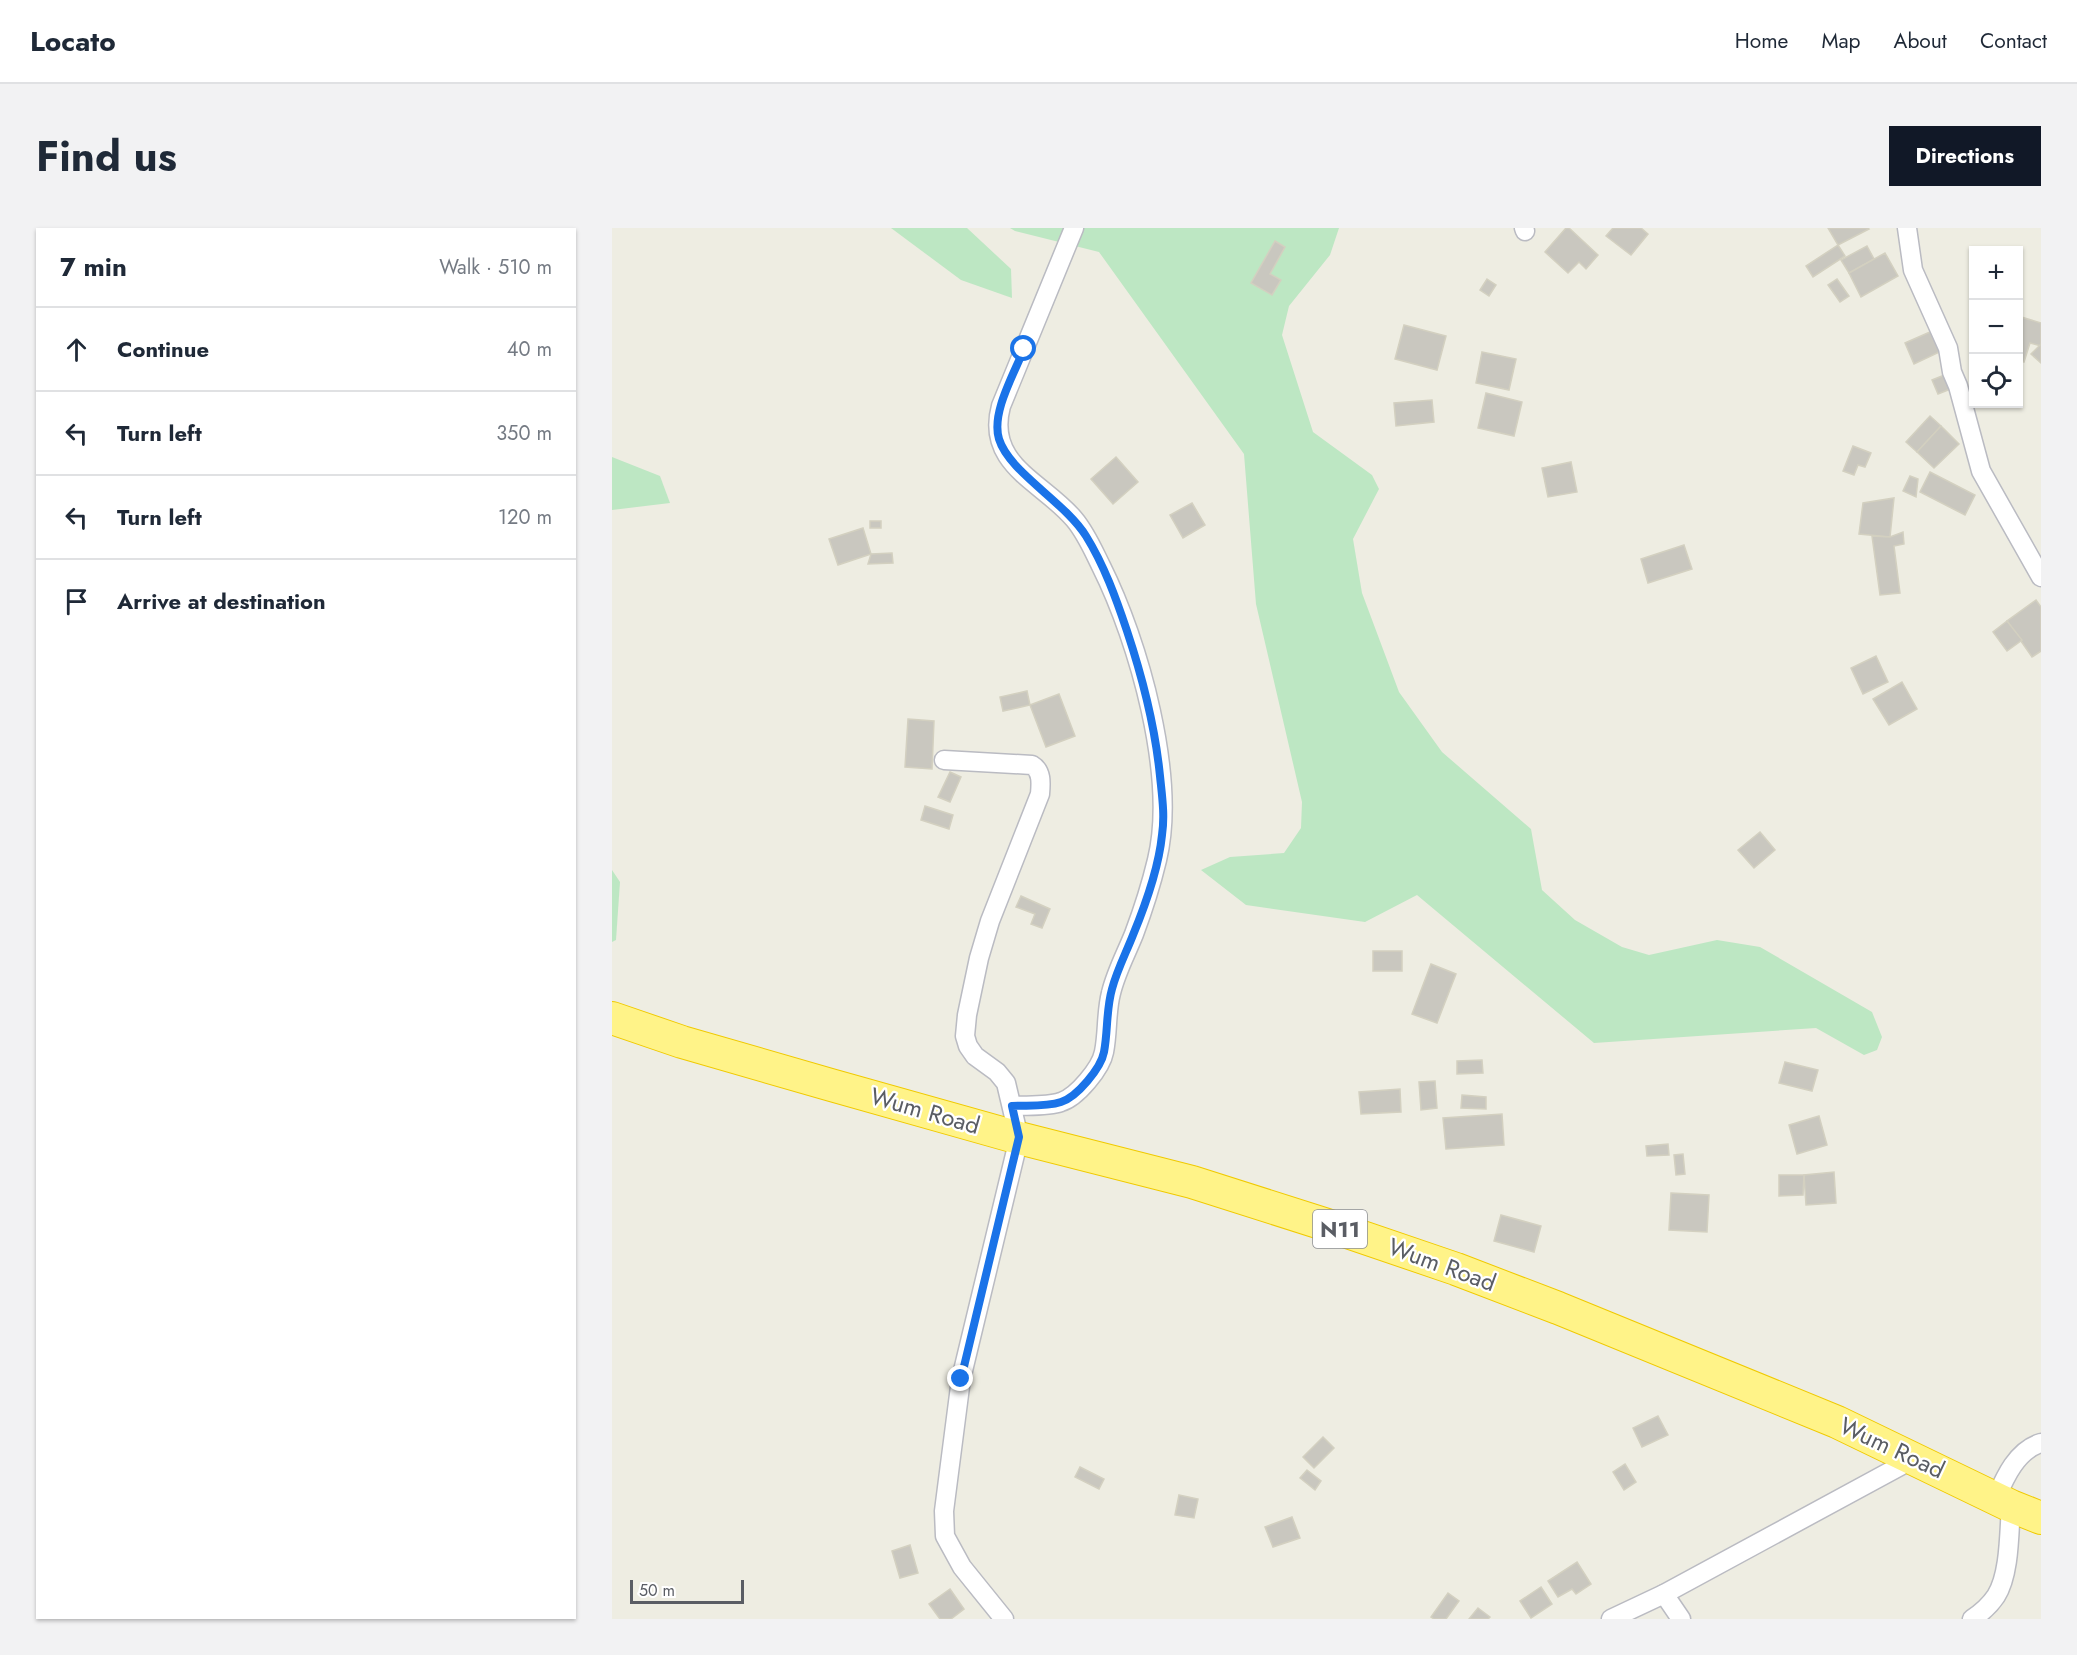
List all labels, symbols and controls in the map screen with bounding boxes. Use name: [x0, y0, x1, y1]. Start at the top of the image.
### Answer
text: Locato: [30, 21, 116, 62]
text: Home: [1735, 26, 1788, 56]
text: Map: [1821, 26, 1861, 56]
text: About: [1894, 26, 1947, 56]
text: Contact: [1980, 26, 2047, 56]
text: Find us: [36, 126, 177, 187]
button: Directions: [1889, 126, 2041, 186]
map controls: [1969, 246, 2023, 408]
button: +: [1969, 246, 2023, 300]
text: 7 min: [60, 248, 127, 286]
text: Walk · 510 m: [439, 253, 552, 282]
button: −: [1969, 300, 2023, 354]
icon: ahead: [60, 333, 93, 366]
text: Continue: [117, 333, 209, 365]
text: 40 m: [507, 335, 552, 364]
route start: [1010, 335, 1036, 361]
button: locate: [1969, 354, 2023, 408]
icon: left: [60, 417, 93, 450]
text: Turn left: [117, 417, 202, 449]
text: 350 m: [496, 419, 552, 448]
icon: left: [60, 501, 93, 534]
text: Turn left: [117, 501, 202, 533]
text: 120 m: [498, 503, 552, 532]
icon: arrive: [60, 585, 93, 618]
text: Arrive at destination: [117, 585, 326, 617]
street label: Wum Road: [866, 1078, 984, 1143]
road number: N11: [1313, 1210, 1367, 1248]
street label: Wum Road: [1383, 1229, 1501, 1300]
route end: [947, 1365, 973, 1391]
street label: Wum Road: [1834, 1408, 1951, 1487]
scale bar: [630, 1577, 744, 1604]
text: 50 m: [639, 1579, 675, 1602]

